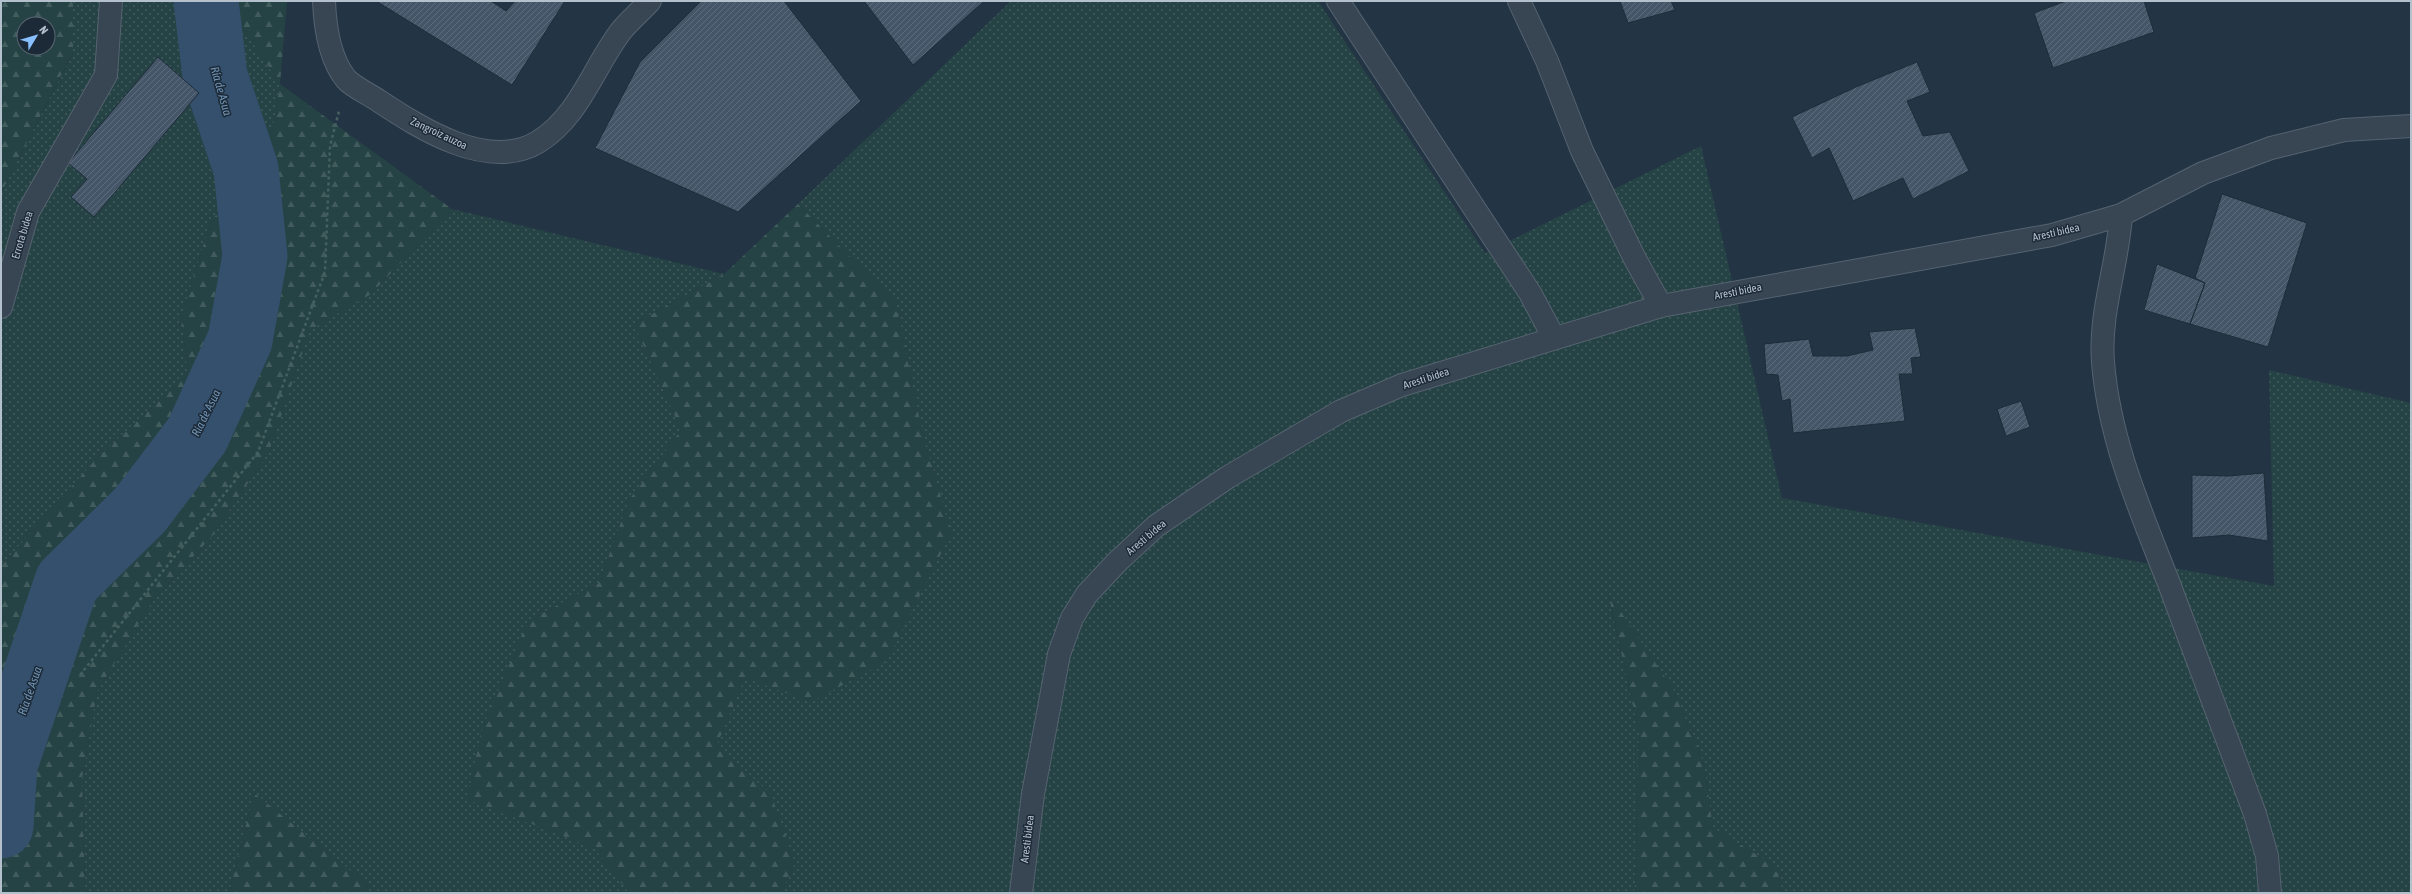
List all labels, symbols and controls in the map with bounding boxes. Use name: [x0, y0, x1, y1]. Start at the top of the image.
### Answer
north arrow: [16, 16, 56, 56]
text: N: [37, 24, 51, 36]
water label: Ría de Asua: [207, 65, 235, 117]
street label: Zangroiz auzoa: [409, 115, 469, 151]
street label: Errota bidea: [9, 210, 35, 260]
street label: Aresti bidea: [2031, 221, 2081, 243]
street label: Aresti bidea: [1713, 281, 1763, 301]
street label: Aresti bidea: [1401, 365, 1451, 391]
water label: Ría de Asua: [189, 387, 223, 439]
street label: Aresti bidea: [1124, 517, 1168, 557]
water label: Ría de Asua: [15, 665, 45, 717]
street label: Aresti bidea: [1018, 815, 1036, 863]

